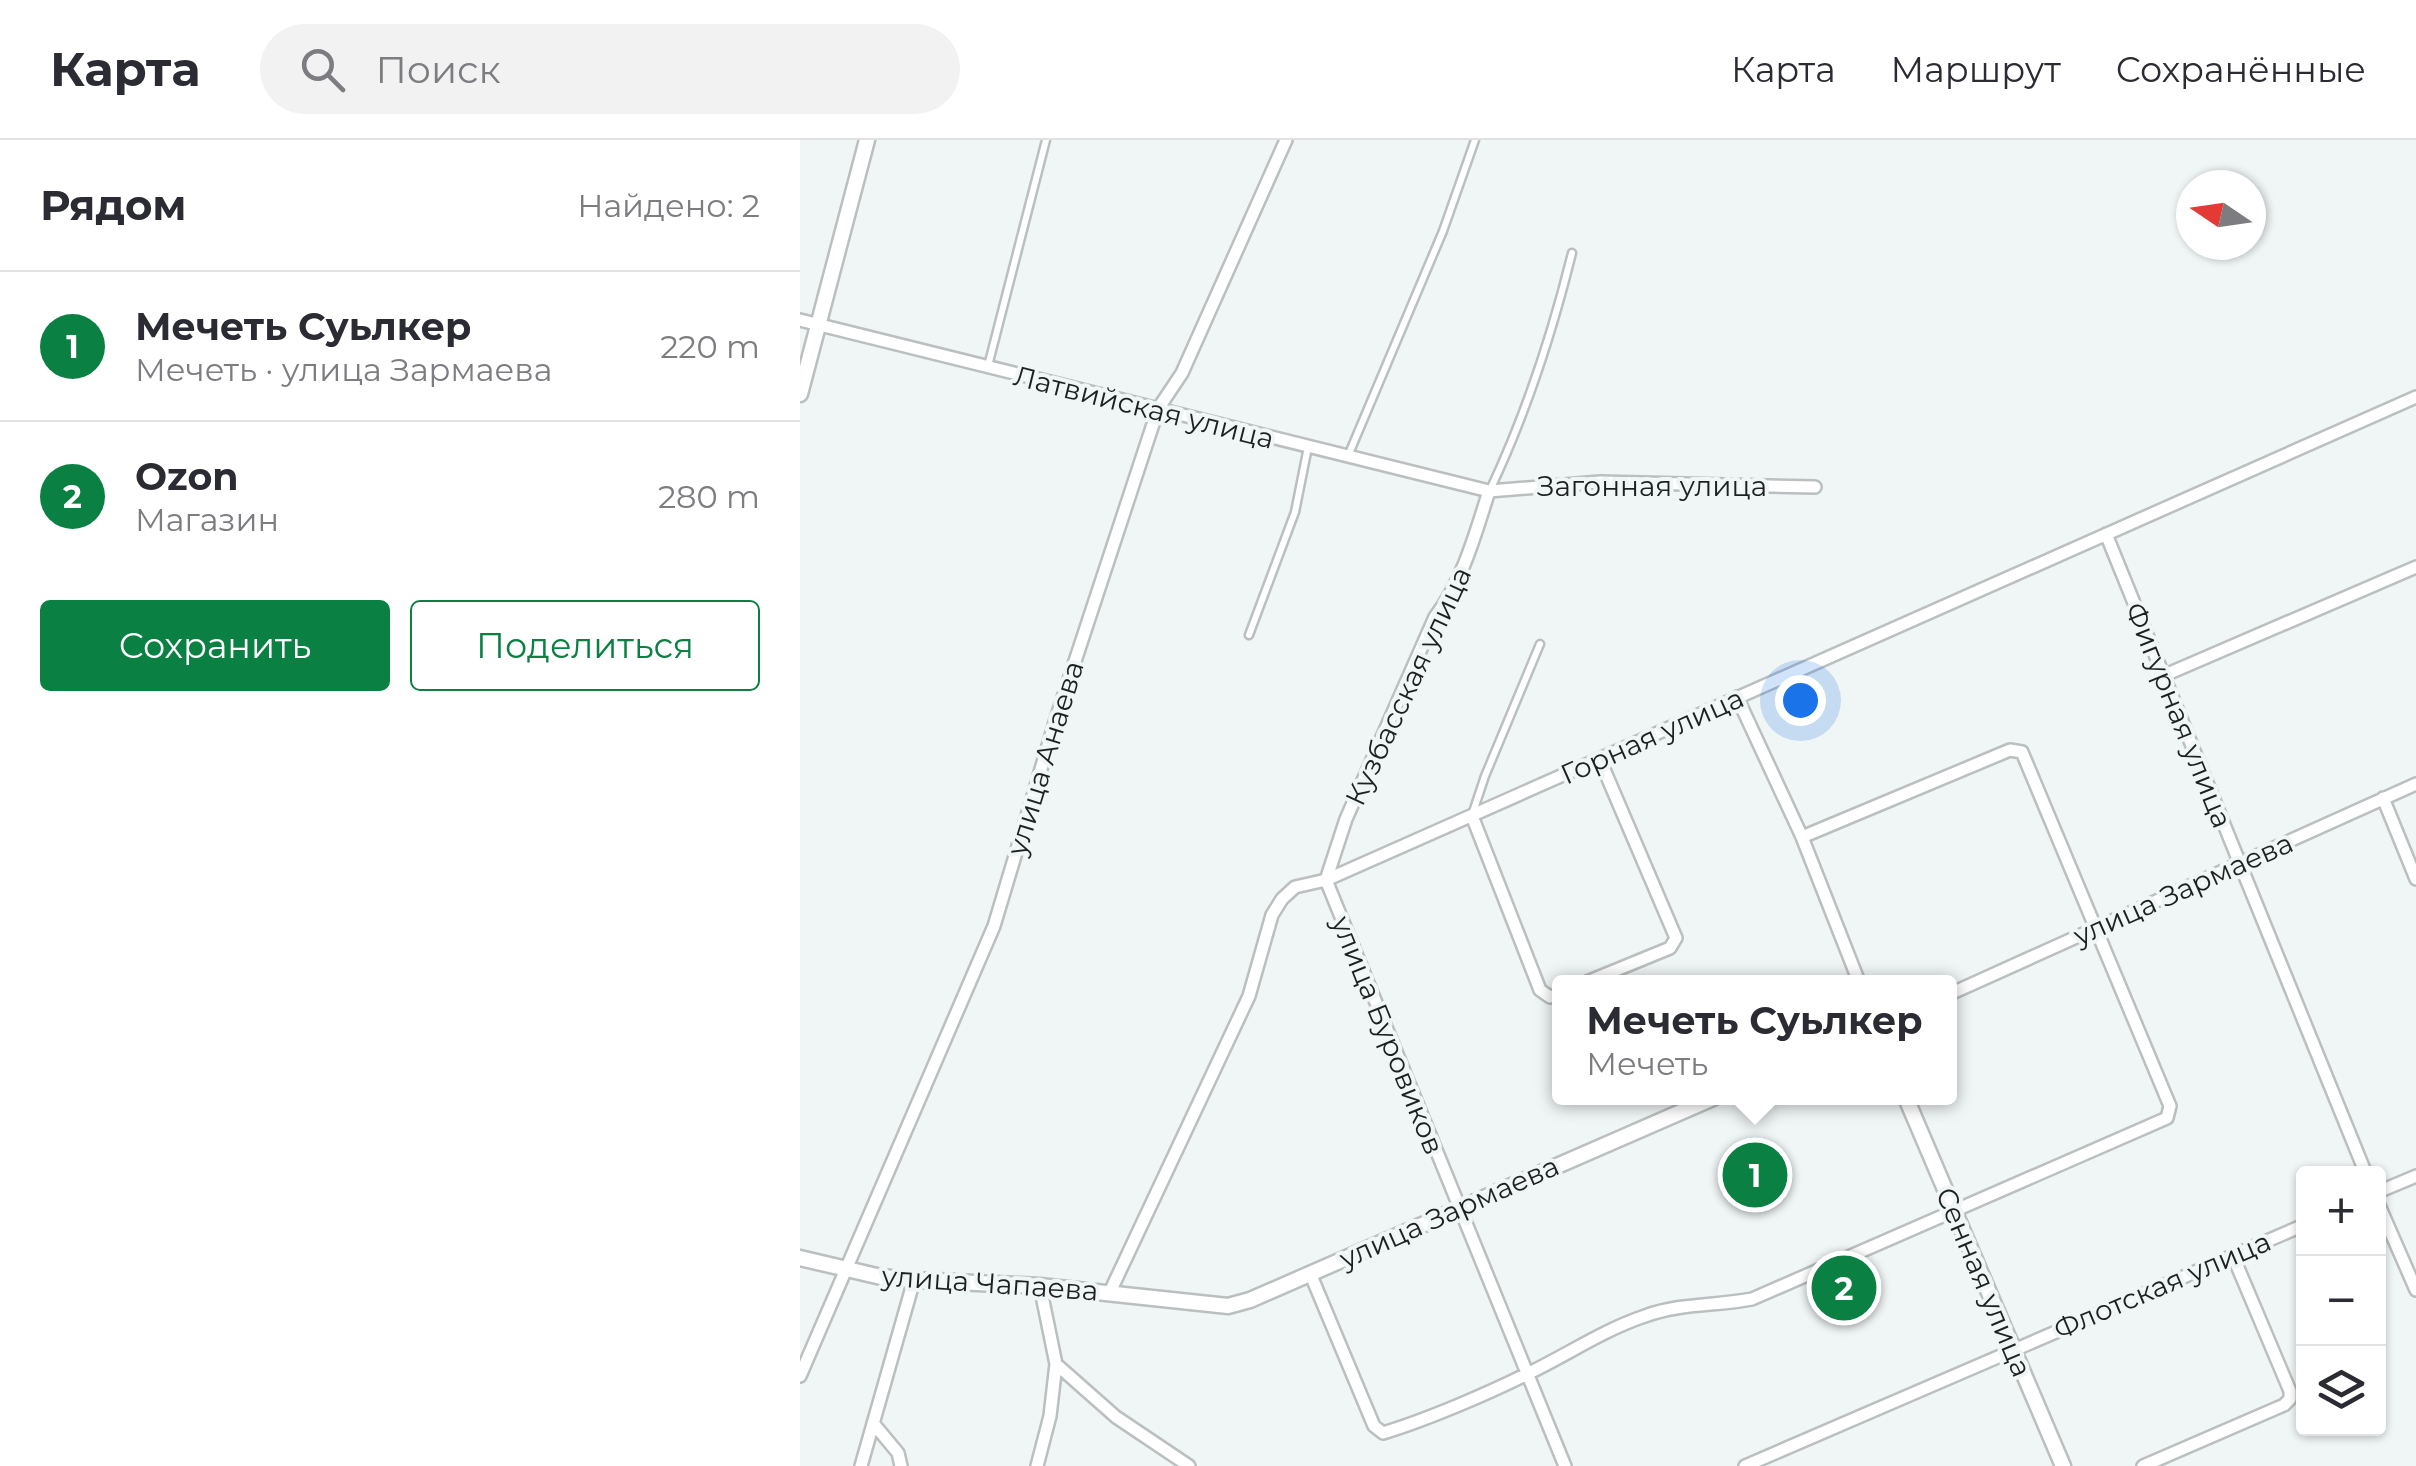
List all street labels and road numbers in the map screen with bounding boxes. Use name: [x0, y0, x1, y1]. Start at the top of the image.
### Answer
street label: Латвийская улица: [1010, 358, 1278, 456]
street label: Загонная улица: [1537, 469, 1767, 503]
street label: Кузбасская улица: [1338, 561, 1478, 811]
street label: Фигурная улица: [2118, 597, 2240, 833]
street label: улица Анаева: [999, 657, 1091, 860]
street label: Горная улица: [1555, 680, 1749, 792]
street label: улица Зармаева: [2067, 825, 2298, 953]
street label: улица Буровиков: [1324, 910, 1451, 1159]
street label: улица Зармаева: [1333, 1148, 1564, 1276]
street label: Сенная улица: [1929, 1182, 2039, 1382]
street label: Флотская улица: [2048, 1224, 2276, 1346]
street label: улица Чапаева: [880, 1258, 1099, 1308]

